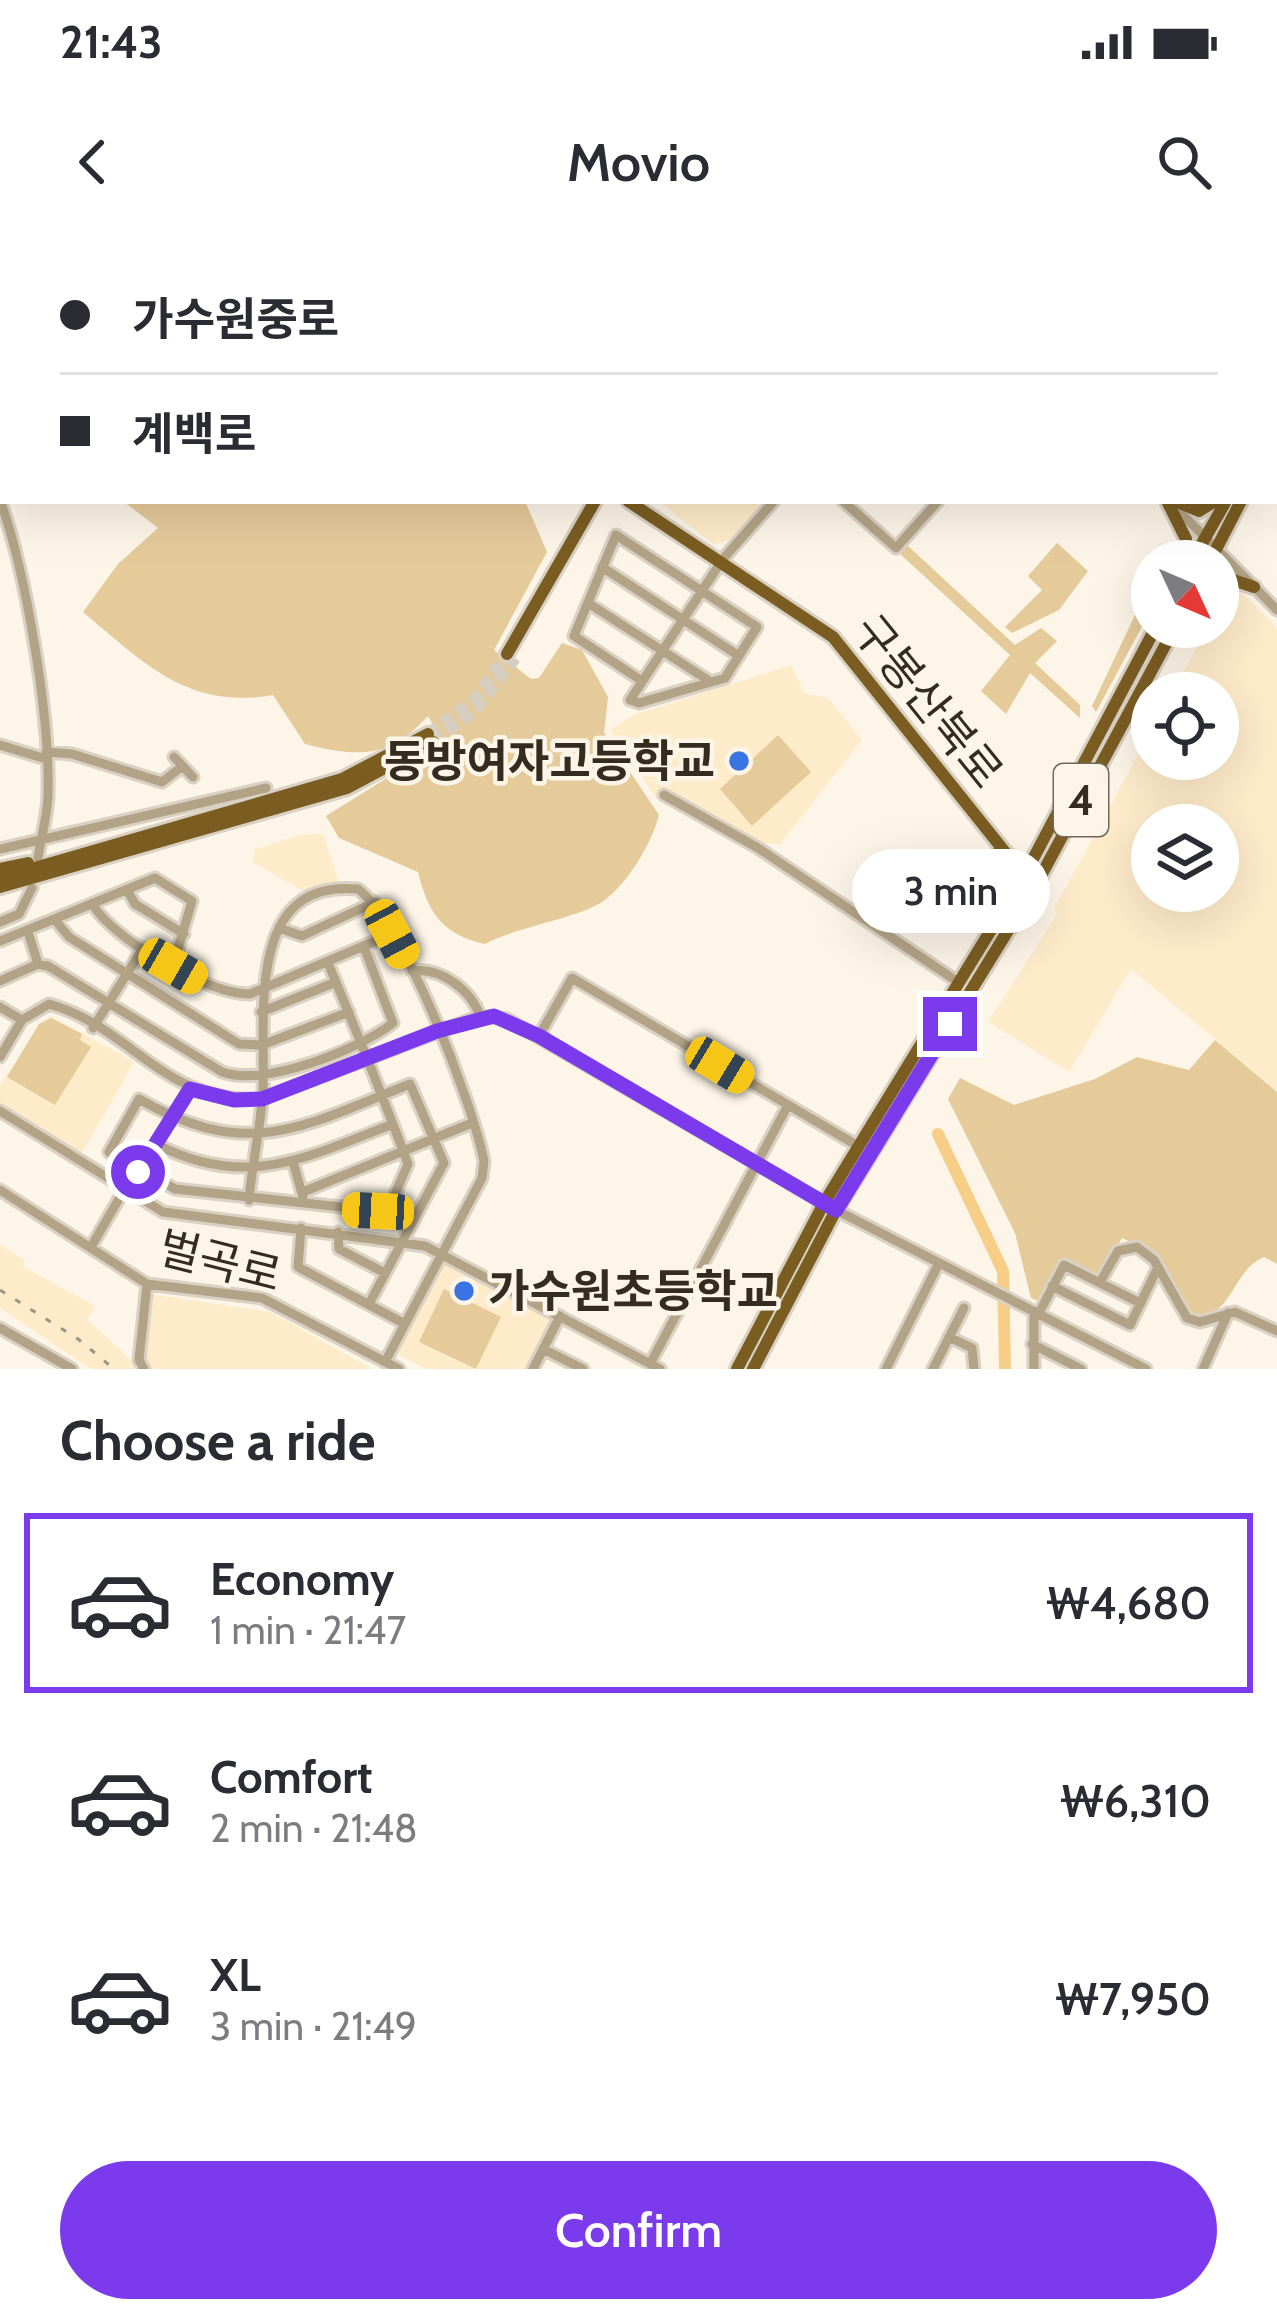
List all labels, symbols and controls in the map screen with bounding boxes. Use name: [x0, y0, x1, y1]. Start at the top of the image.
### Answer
text: 21:43: [60, 15, 163, 69]
icon: back: [60, 129, 126, 195]
text: Movio: [567, 129, 710, 195]
icon: search: [1151, 129, 1217, 195]
text: 가수원중로: [132, 292, 339, 346]
text: 계백로: [132, 407, 256, 461]
north arrow: [1131, 540, 1239, 648]
map controls: [1131, 540, 1239, 912]
street label: 구봉산북로: [842, 604, 1014, 798]
button: locate: [1131, 672, 1239, 780]
place label: 동방여자고등학교: [384, 734, 715, 788]
marker: 동방여자고등학교: [726, 748, 752, 774]
road number: 4: [1054, 764, 1108, 836]
button: layers: [1131, 804, 1239, 912]
callout: 3 min: [851, 850, 1049, 934]
text: 3 min: [904, 867, 998, 915]
car: [359, 894, 425, 974]
car: [133, 932, 213, 1000]
route end: [923, 997, 977, 1051]
car: [680, 1031, 760, 1099]
route start: [111, 1145, 165, 1199]
car: [341, 1191, 415, 1231]
street label: 벌곡로: [153, 1220, 287, 1302]
place label: 가수원초등학교: [488, 1264, 778, 1318]
marker: 가수원초등학교: [451, 1278, 477, 1304]
text: Choose a ride: [60, 1408, 375, 1474]
icon: car: [66, 1549, 174, 1657]
text: Economy: [210, 1552, 394, 1606]
text: ₩4,680: [1046, 1576, 1211, 1630]
text: 1 min · 21:47: [210, 1606, 406, 1654]
icon: car: [66, 1747, 174, 1855]
text: Comfort: [210, 1750, 373, 1804]
text: ₩6,310: [1060, 1774, 1211, 1828]
text: 2 min · 21:48: [210, 1804, 418, 1852]
icon: car: [66, 1945, 174, 2053]
text: XL: [210, 1948, 261, 2002]
text: ₩7,950: [1056, 1972, 1211, 2026]
text: 3 min · 21:49: [210, 2002, 417, 2050]
button: Confirm: [60, 2161, 1217, 2299]

